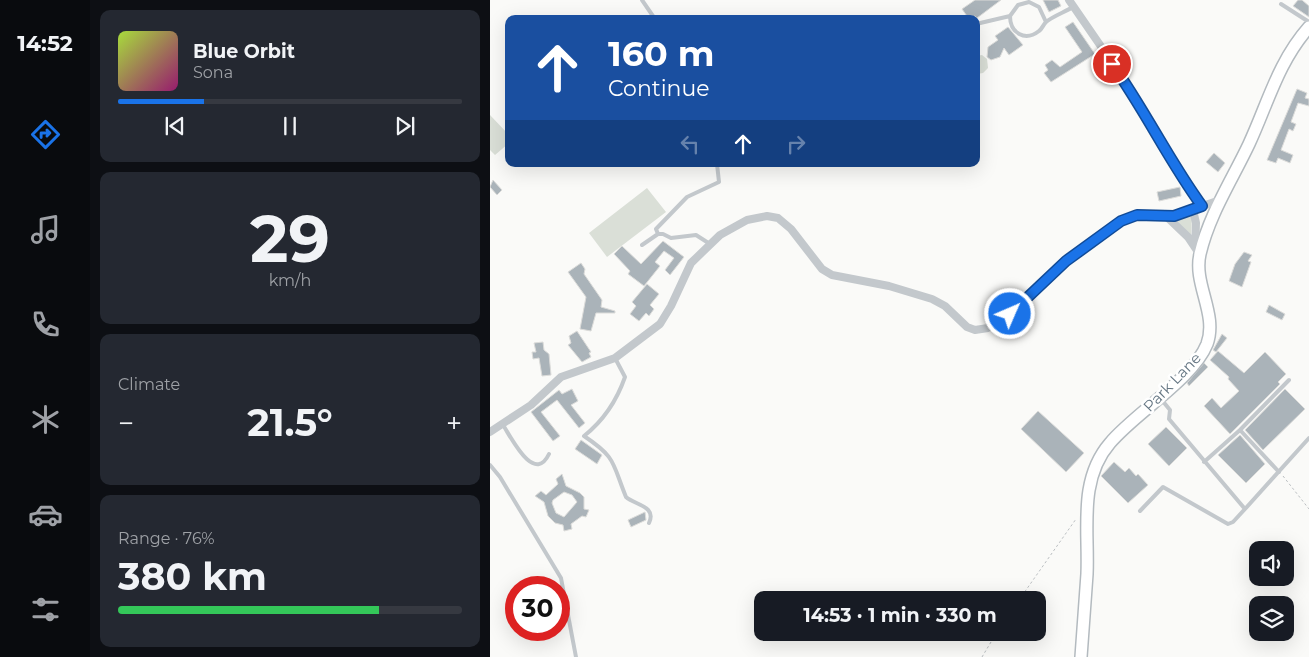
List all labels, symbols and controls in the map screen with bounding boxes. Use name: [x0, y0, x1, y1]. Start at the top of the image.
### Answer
text: 14:52: [17, 30, 73, 57]
text: 160 m: [608, 32, 714, 75]
icon: ahead: [525, 35, 590, 100]
text: Blue Orbit: [193, 40, 295, 63]
pin: [1091, 43, 1133, 85]
icon: arrive: [1098, 50, 1126, 78]
text: Sona: [193, 63, 233, 82]
text: Continue: [608, 75, 710, 102]
icon: previous: [161, 112, 189, 140]
icon: pause: [276, 112, 304, 140]
icon: next: [391, 112, 419, 140]
icon: directions: [28, 117, 63, 152]
icon: left: [676, 130, 704, 158]
icon: ahead: [729, 130, 757, 158]
icon: right: [782, 130, 810, 158]
text: 29: [250, 199, 330, 278]
icon: music: [28, 212, 63, 247]
text: km/h: [269, 271, 311, 290]
position arrow: [983, 287, 1035, 339]
icon: phone: [28, 307, 63, 342]
street label: Park Lane: [1139, 348, 1205, 416]
text: Climate: [118, 375, 180, 394]
text: 21.5°: [247, 399, 333, 446]
icon: climate: [28, 402, 63, 437]
text: −: [118, 406, 134, 440]
text: +: [446, 406, 462, 440]
icon: car: [28, 497, 63, 532]
text: Range · 76%: [118, 529, 215, 548]
map controls: [1249, 541, 1294, 641]
button: sound: [1249, 541, 1294, 586]
text: 380 km: [118, 553, 267, 600]
speed limit sign: 30: [505, 576, 570, 641]
icon: filters: [28, 592, 63, 627]
button: layers: [1249, 596, 1294, 641]
text: 14:53 · 1 min · 330 m: [803, 604, 997, 627]

